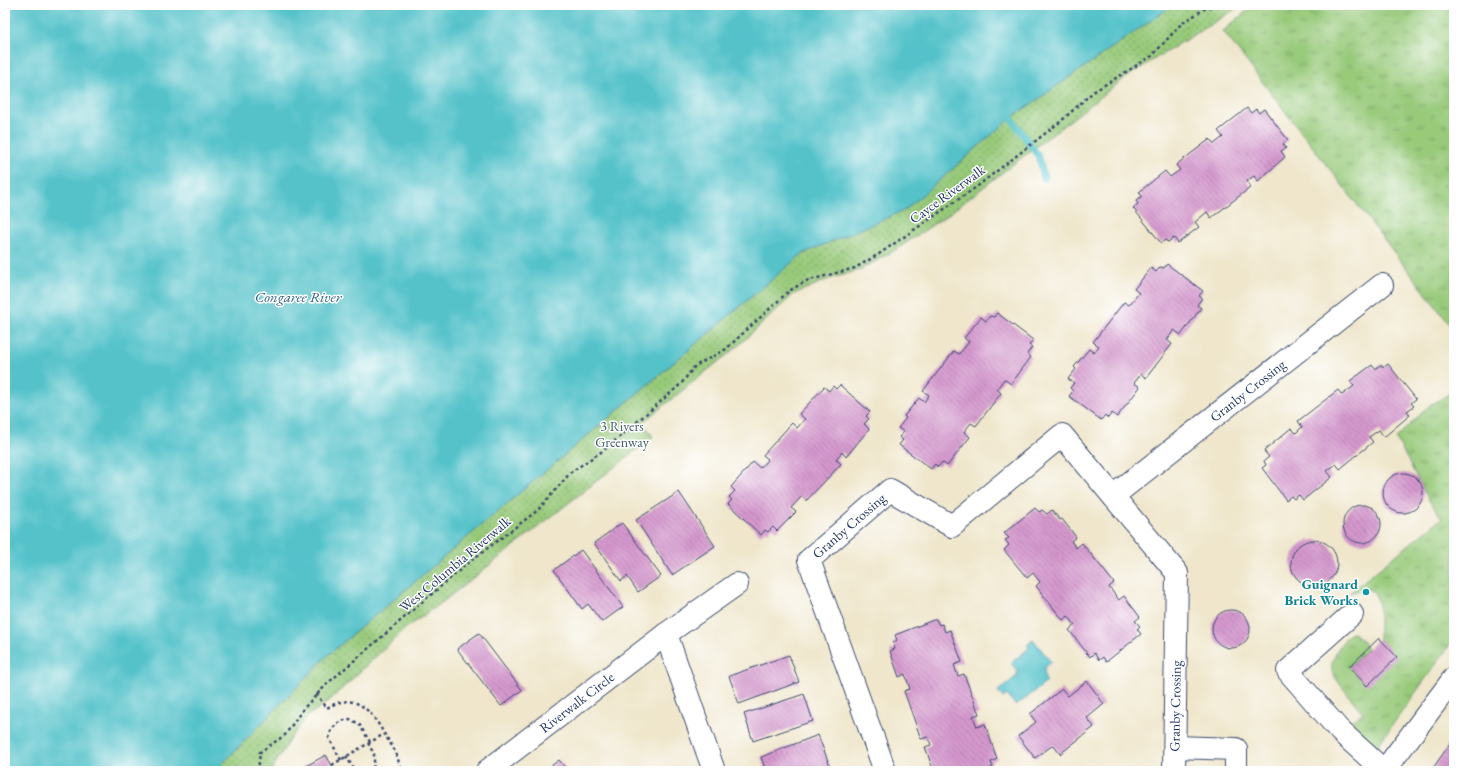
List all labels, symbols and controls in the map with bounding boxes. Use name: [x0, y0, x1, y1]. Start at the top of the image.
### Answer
street label: Cayce Riverwalk: [906, 160, 989, 227]
water label: Congaree River: [255, 287, 343, 306]
street label: Granby Crossing: [1206, 355, 1290, 426]
park label: 3 Rivers Greenway: [595, 417, 650, 451]
street label: Granby Crossing: [808, 488, 890, 562]
street label: West Columbia Riverwalk: [396, 512, 515, 616]
place label: Guignard Brick Works: [1285, 575, 1358, 609]
marker: Guignard Brick Works: [1361, 587, 1371, 597]
street label: Granby Crossing: [1165, 659, 1185, 752]
street label: Riverwalk Circle: [536, 668, 618, 737]

